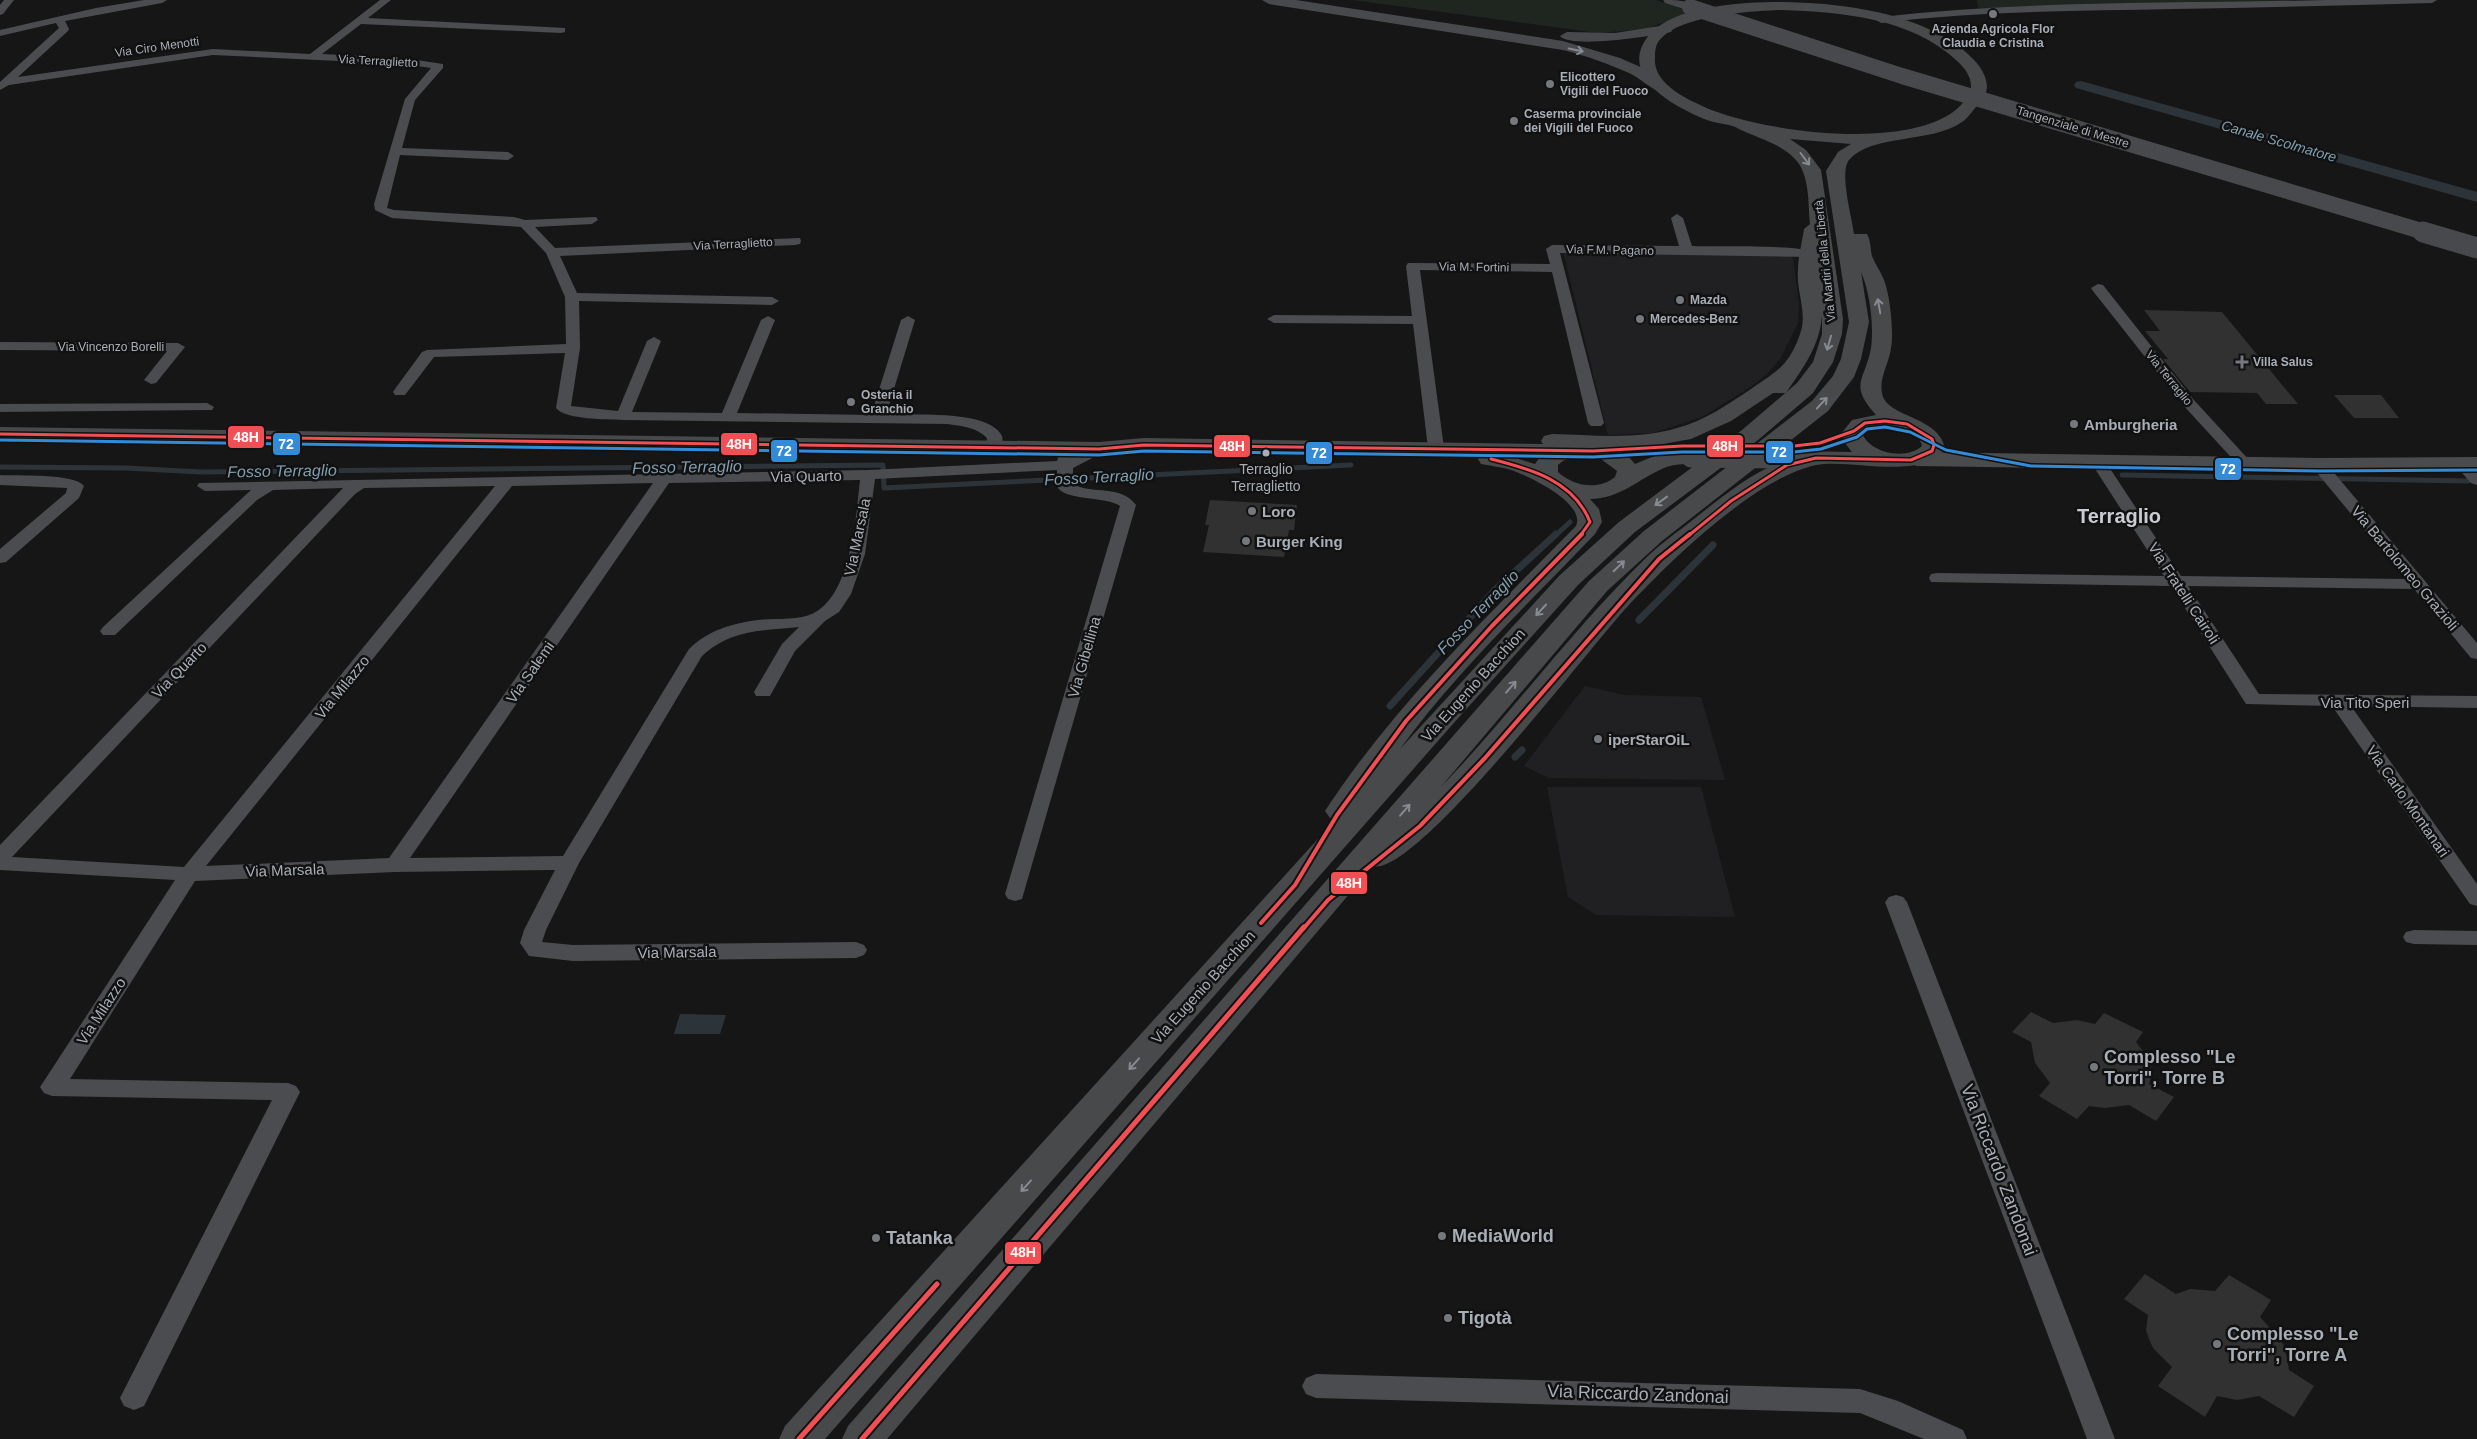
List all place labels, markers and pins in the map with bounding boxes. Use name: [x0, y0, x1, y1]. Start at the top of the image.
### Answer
marker: Azienda Agricola Flor Claudia e Cristina: [1987, 8, 1999, 20]
place label: Azienda Agricola Flor Claudia e Cristina: [1932, 22, 2055, 50]
place label: Elicottero Vigili del Fuoco: [1560, 70, 1648, 98]
marker: Elicottero Vigili del Fuoco: [1544, 78, 1556, 90]
place label: Caserma provinciale dei Vigili del Fuoco: [1524, 107, 1642, 135]
marker: Caserma provinciale dei Vigili del Fuoco: [1508, 115, 1520, 127]
place label: Mazda: [1690, 293, 1727, 307]
marker: Mazda: [1674, 294, 1686, 306]
place label: Mercedes-Benz: [1650, 312, 1738, 326]
marker: Mercedes-Benz: [1634, 313, 1646, 325]
marker: Villa Salus: [2235, 355, 2249, 369]
place label: Villa Salus: [2253, 355, 2313, 369]
place label: Osteria il Granchio: [861, 388, 914, 416]
marker: Osteria il Granchio: [845, 396, 857, 408]
place label: Amburgheria: [2084, 416, 2178, 433]
marker: Amburgheria: [2068, 418, 2080, 430]
marker: Terraglio Terraglietto: [1261, 448, 1271, 458]
place label: Terraglio Terraglietto: [1231, 461, 1301, 494]
place label: Loro: [1262, 503, 1295, 520]
marker: Loro: [1246, 505, 1258, 517]
place label: Burger King: [1256, 533, 1343, 550]
marker: Burger King: [1240, 535, 1252, 547]
place label: iperStarOiL: [1608, 731, 1690, 748]
marker: iperStarOiL: [1592, 733, 1604, 745]
place label: Complesso "Le Torri", Torre B: [2104, 1047, 2236, 1088]
marker: Complesso "Le Torri", Torre B: [2088, 1061, 2100, 1073]
place label: MediaWorld: [1452, 1226, 1554, 1246]
place label: Tatanka: [886, 1228, 954, 1248]
marker: MediaWorld: [1436, 1230, 1448, 1242]
marker: Tatanka: [870, 1232, 882, 1244]
place label: Tigotà: [1458, 1308, 1513, 1328]
marker: Tigotà: [1442, 1312, 1454, 1324]
place label: Complesso "Le Torri", Torre A: [2227, 1324, 2359, 1365]
marker: Complesso "Le Torri", Torre A: [2211, 1338, 2223, 1350]

